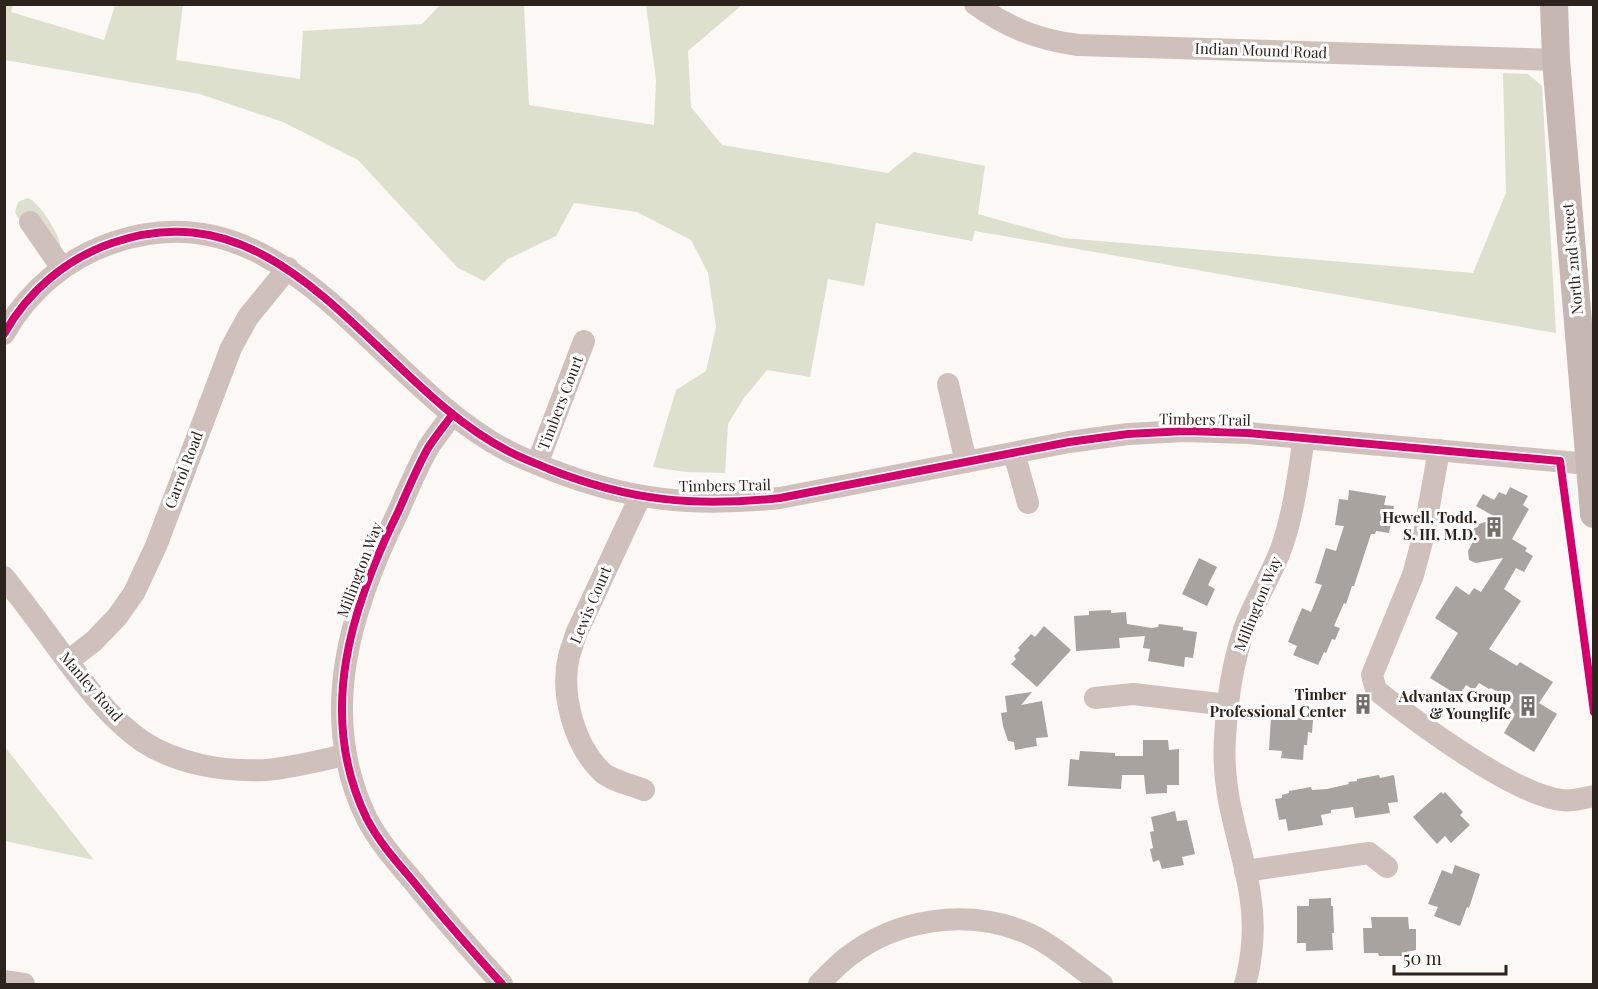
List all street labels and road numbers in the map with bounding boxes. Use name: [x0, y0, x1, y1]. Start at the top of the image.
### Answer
street label: Indian Mound Road: [1194, 38, 1328, 62]
street label: North 2nd Street: [1557, 202, 1587, 316]
street label: Timbers Court: [533, 352, 587, 453]
street label: Timbers Trail: [1159, 408, 1251, 430]
street label: Carrol Road: [159, 428, 207, 511]
street label: Timbers Trail: [679, 474, 771, 496]
street label: Millington Way: [332, 519, 387, 620]
street label: Millington Way: [1229, 553, 1285, 654]
street label: Lewis Court: [565, 562, 616, 646]
street label: Manley Road: [56, 647, 128, 726]

